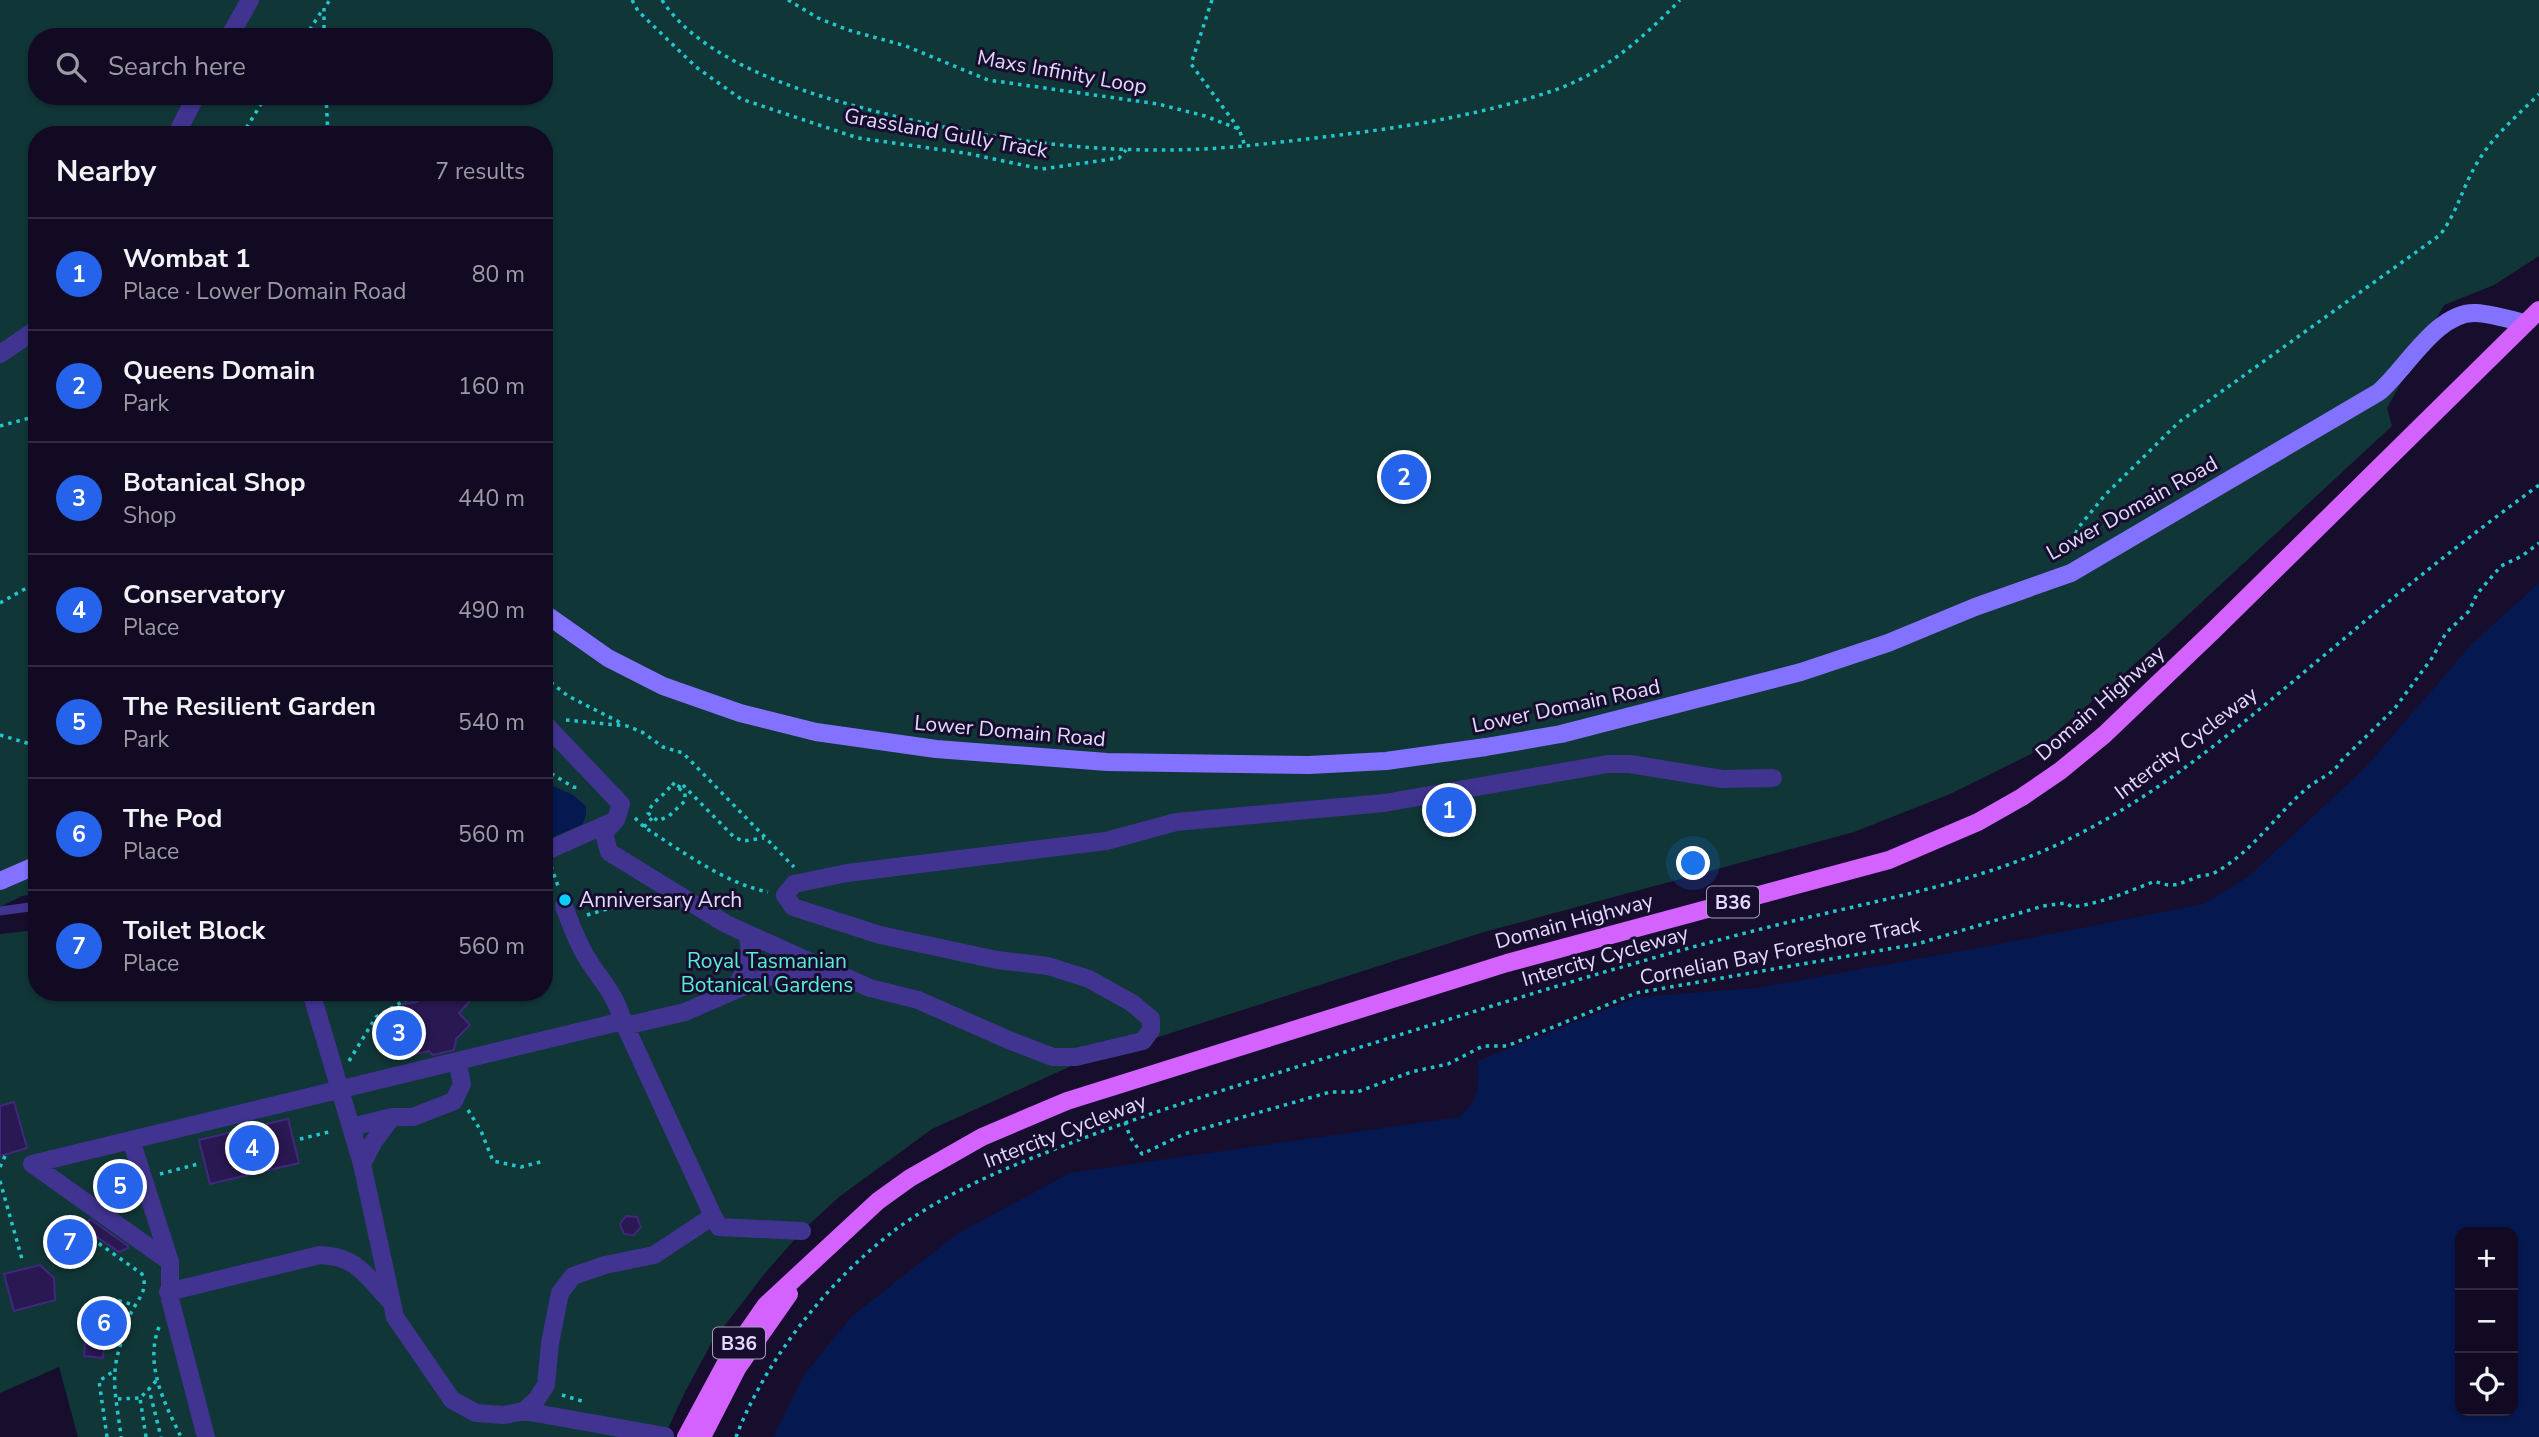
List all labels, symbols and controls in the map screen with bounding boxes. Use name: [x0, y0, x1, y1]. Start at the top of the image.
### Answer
search box: [28, 28, 553, 105]
street label: Maxs Infinity Loop: [975, 43, 1149, 101]
icon: search: [52, 48, 90, 86]
text: Search here: [108, 49, 246, 84]
street label: Grassland Gully Track: [842, 101, 1050, 165]
text: Nearby: [56, 151, 156, 192]
text: 7 results: [435, 156, 525, 187]
text: Wombat 1: [123, 241, 251, 276]
text: 1: [72, 259, 86, 290]
text: 80 m: [472, 259, 525, 290]
text: Place · Lower Domain Road: [123, 276, 406, 307]
text: Queens Domain: [123, 353, 315, 388]
text: 2: [72, 371, 86, 402]
text: 160 m: [458, 371, 525, 402]
text: Park: [123, 388, 169, 419]
street label: Lower Domain Road: [2041, 449, 2223, 567]
pin: 2: [1381, 451, 1427, 503]
text: Botanical Shop: [123, 465, 306, 500]
text: 3: [72, 483, 86, 514]
text: 440 m: [458, 483, 525, 514]
text: Shop: [123, 500, 176, 531]
text: Conservatory: [123, 577, 285, 612]
text: 4: [72, 595, 86, 626]
text: 490 m: [458, 595, 525, 626]
text: Place: [123, 612, 179, 643]
street label: Domain Highway: [2029, 639, 2171, 767]
street label: Lower Domain Road: [1469, 672, 1663, 740]
street label: Intercity Cycleway: [2109, 680, 2263, 806]
text: The Resilient Garden: [123, 689, 376, 724]
text: 5: [72, 707, 86, 738]
text: 540 m: [458, 707, 525, 738]
street label: Lower Domain Road: [913, 709, 1107, 753]
text: Park: [123, 724, 169, 755]
pin: 1: [1426, 784, 1472, 836]
text: The Pod: [123, 801, 222, 836]
text: 6: [72, 819, 86, 850]
text: 560 m: [458, 819, 525, 850]
text: Place: [123, 836, 179, 867]
your location: [1676, 846, 1710, 880]
place label: Anniversary Arch: [579, 886, 742, 914]
street label: Domain Highway: [1492, 886, 1656, 956]
road number: B36: [1707, 887, 1759, 918]
marker: Anniversary Arch: [557, 892, 573, 908]
street label: Cornelian Bay Foreshore Track: [1637, 910, 1923, 992]
text: Toilet Block: [123, 913, 265, 948]
street label: Intercity Cycleway: [1519, 919, 1692, 993]
text: 7: [72, 931, 86, 962]
text: 560 m: [458, 931, 525, 962]
park label: Royal Tasmanian Botanical Gardens: [681, 947, 853, 999]
text: Place: [123, 948, 179, 979]
pin: 3: [376, 1007, 422, 1059]
street label: Intercity Cycleway: [980, 1087, 1150, 1175]
pin: 4: [229, 1122, 275, 1174]
pin: 5: [97, 1160, 143, 1212]
pin: 7: [47, 1216, 93, 1268]
map controls: [2455, 1227, 2518, 1416]
button: +: [2455, 1227, 2518, 1290]
button: −: [2455, 1290, 2518, 1353]
pin: 6: [81, 1297, 127, 1349]
road number: B36: [713, 1328, 765, 1358]
button: locate: [2455, 1353, 2518, 1416]

